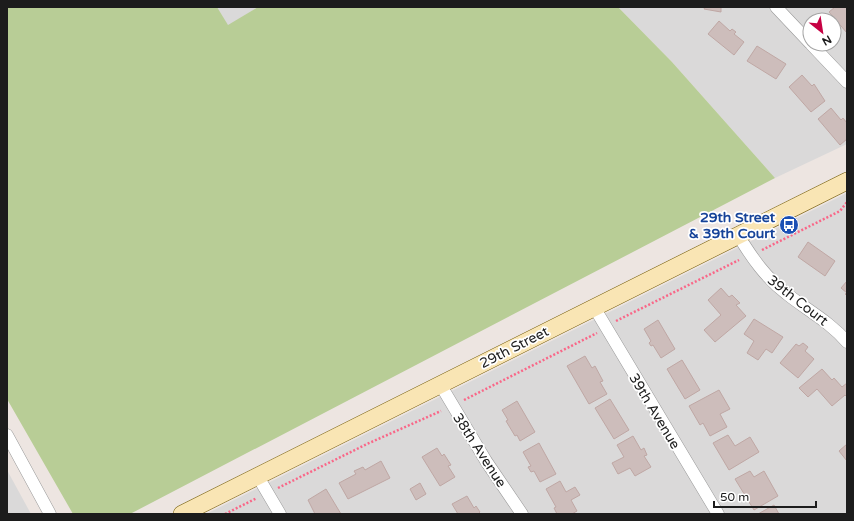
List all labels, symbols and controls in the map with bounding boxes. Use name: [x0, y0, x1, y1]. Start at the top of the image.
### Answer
north arrow: [802, 12, 842, 52]
text: N: [820, 32, 834, 48]
place label: 29th Street & 39th Court: [689, 209, 776, 242]
bus stop icon: 29th Street & 39th Court: [778, 214, 800, 236]
street label: 39th Court: [764, 271, 832, 330]
street label: 29th Street: [477, 323, 552, 372]
street label: 39th Avenue: [625, 370, 684, 452]
street label: 38th Avenue: [449, 410, 510, 491]
scale bar: [714, 483, 816, 509]
text: 50 m: [720, 490, 749, 504]

